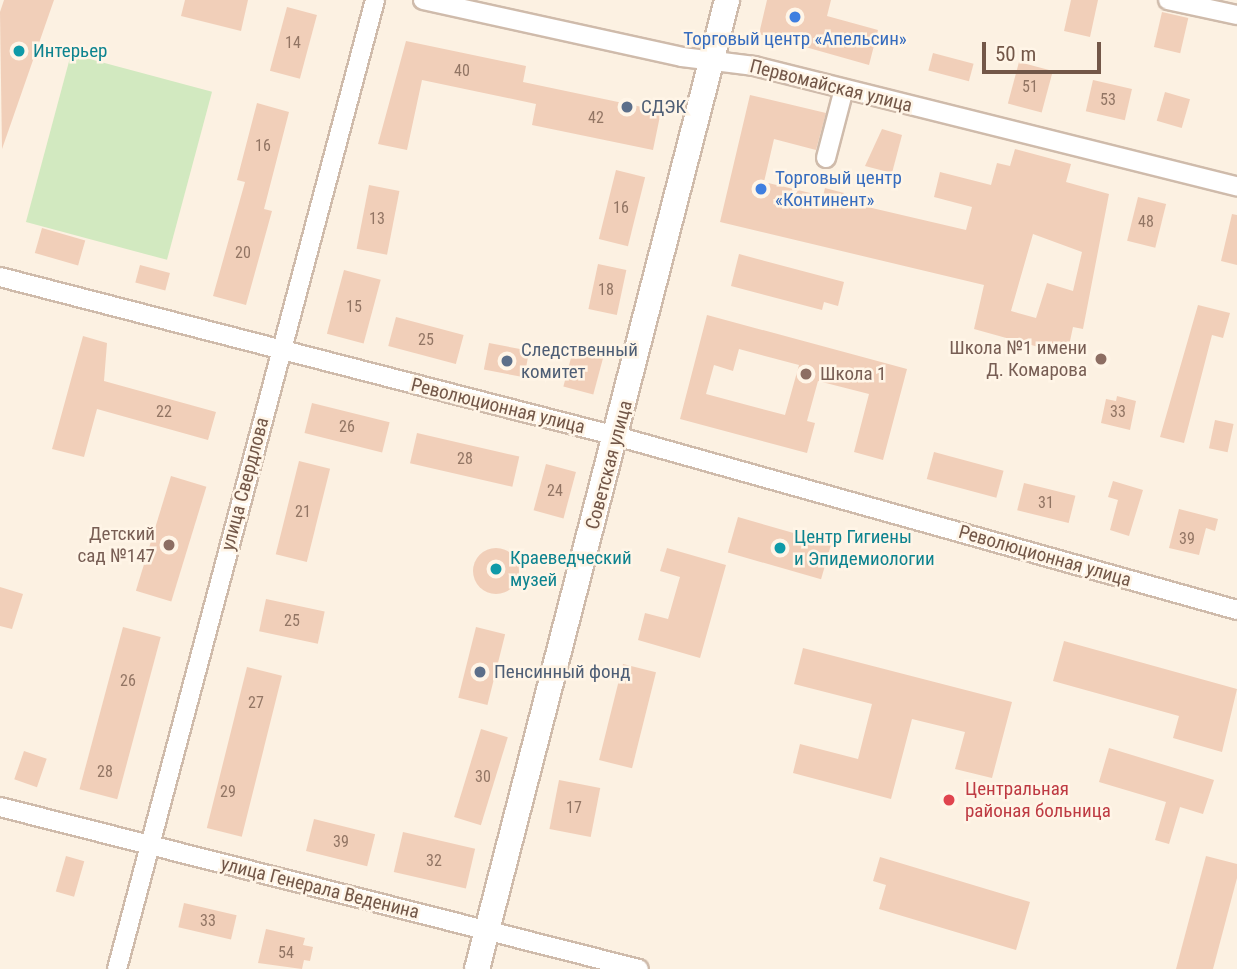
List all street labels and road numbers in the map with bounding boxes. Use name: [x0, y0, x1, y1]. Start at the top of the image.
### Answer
street label: Первомайская улица: [747, 55, 915, 117]
street label: Революционная улица: [409, 373, 587, 439]
street label: Советская улица: [581, 398, 637, 532]
street label: улица Свердлова: [216, 415, 274, 553]
street label: Революционная улица: [956, 520, 1134, 592]
street label: улица Генерала Веденина: [219, 852, 421, 924]

